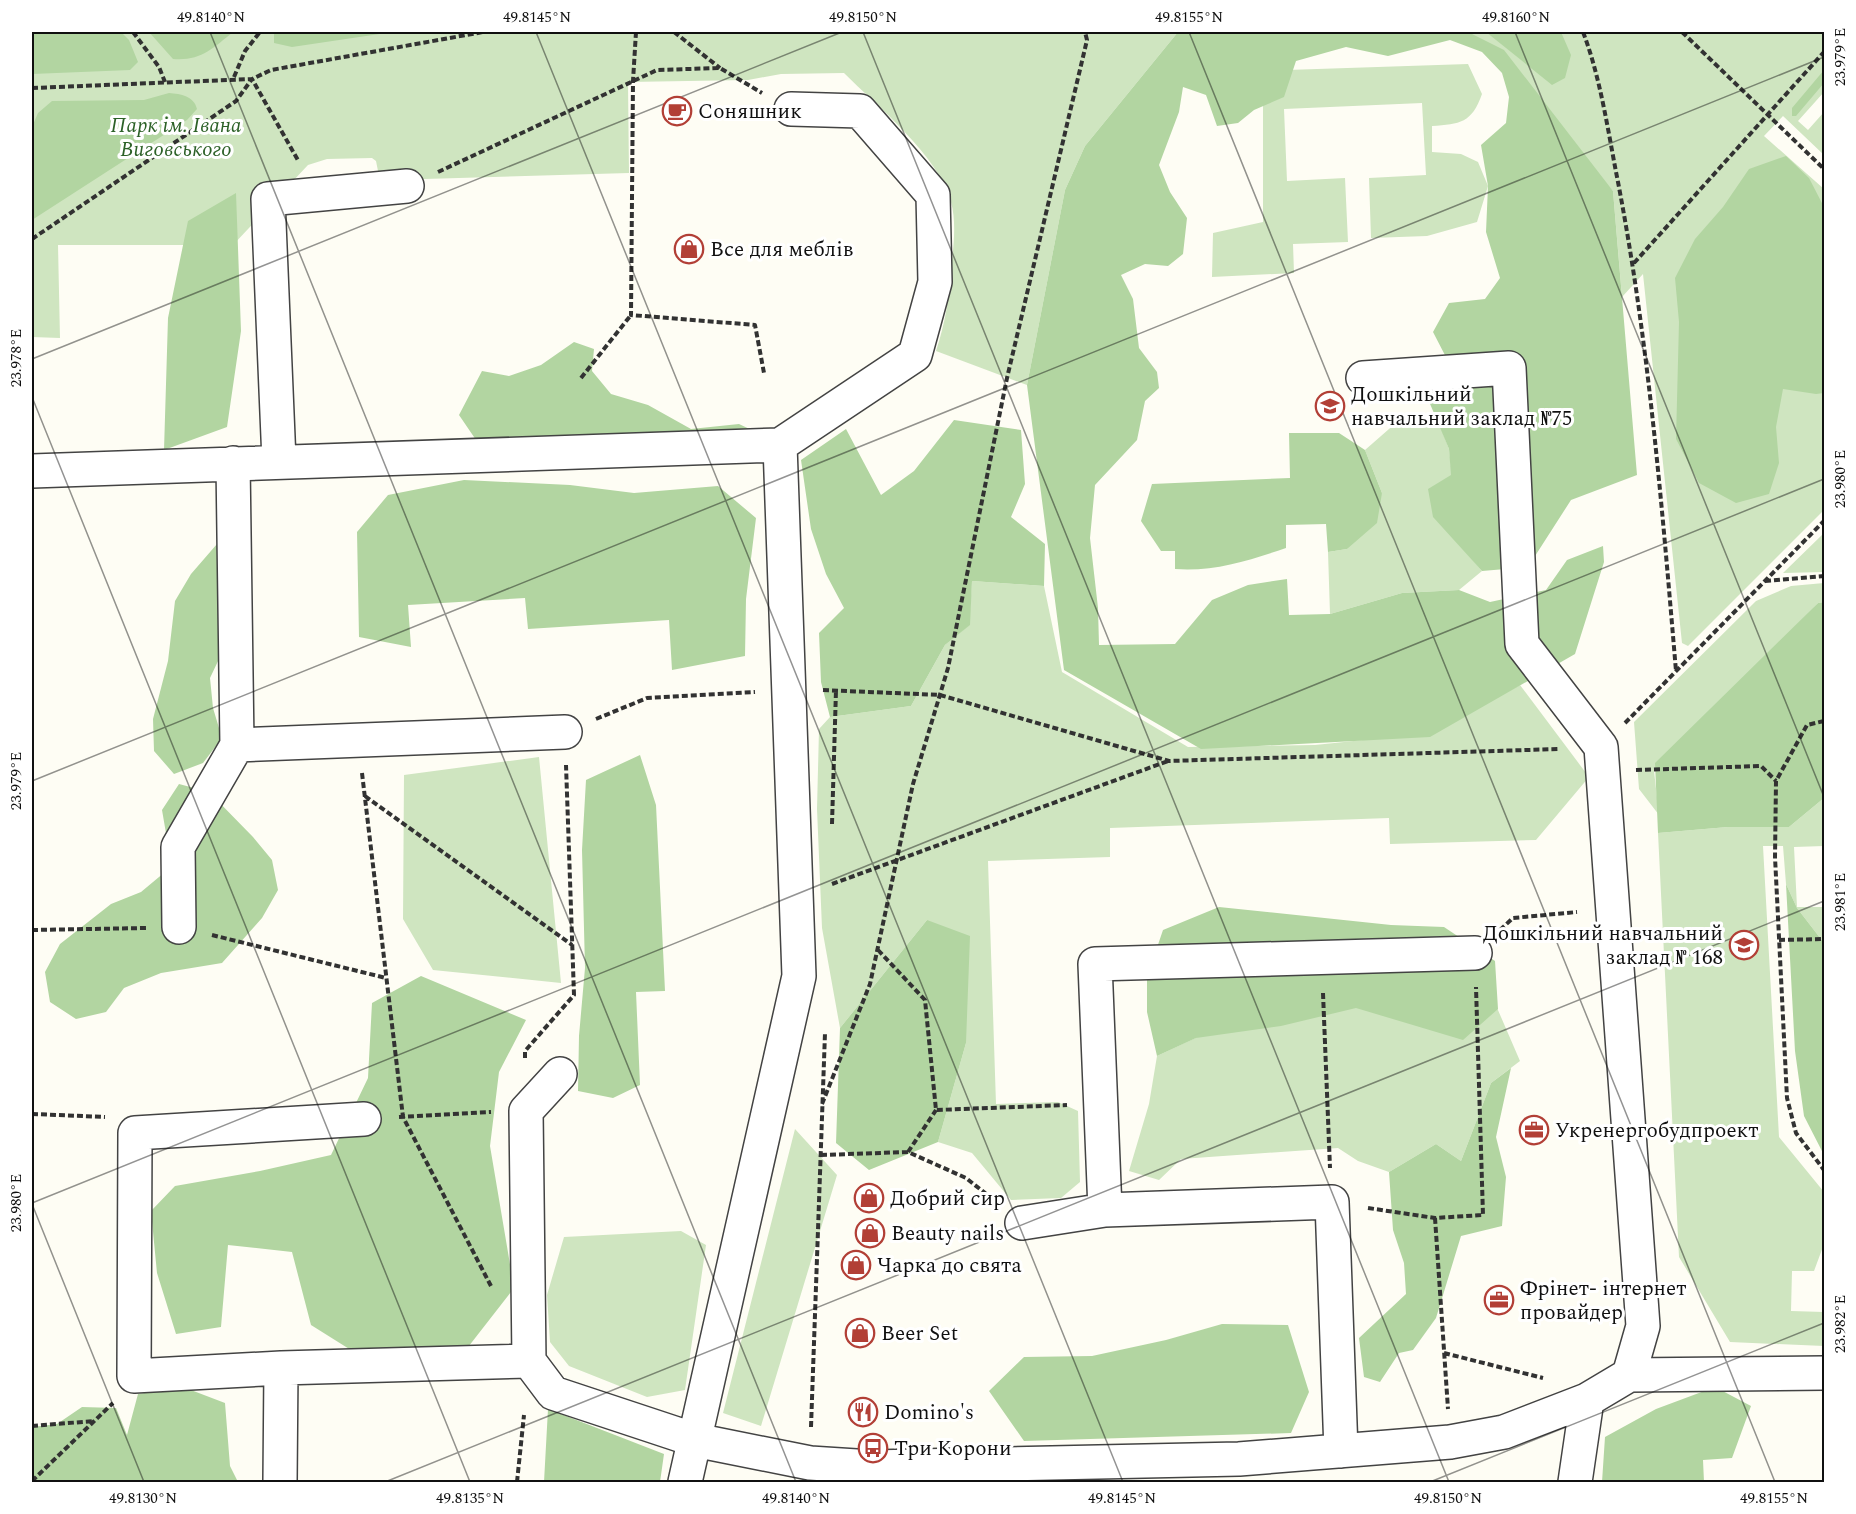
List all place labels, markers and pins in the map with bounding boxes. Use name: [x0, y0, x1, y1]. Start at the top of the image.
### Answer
cafe icon: Соняшник: [661, 95, 693, 127]
place label: Соняшник: [698, 96, 802, 128]
shop icon: Все для меблів: [673, 233, 705, 265]
place label: Все для меблів: [710, 234, 853, 266]
place label: Дошкільний навчальний заклад №75: [1351, 379, 1572, 435]
school or university icon: Дошкільний навчальний заклад №75: [1314, 390, 1346, 422]
place label: Дошкільний навчальний заклад № 168: [1483, 918, 1723, 974]
school or university icon: Дошкільний навчальний заклад № 168: [1728, 929, 1760, 961]
office icon: Укренергобудпроект: [1518, 1114, 1550, 1146]
place label: Укренергобудпроект: [1555, 1115, 1759, 1147]
shop icon: Добрий сир: [853, 1182, 885, 1214]
place label: Добрий сир: [890, 1183, 1005, 1215]
shop icon: Beauty nails: [854, 1217, 886, 1249]
place label: Beauty nails: [891, 1218, 1004, 1250]
shop icon: Чарка до свята: [840, 1249, 872, 1281]
place label: Чарка до свята: [877, 1250, 1022, 1282]
place label: Фрінет- інтернет провайдер: [1520, 1273, 1687, 1329]
office icon: Фрінет- інтернет провайдер: [1483, 1284, 1515, 1316]
shop icon: Beer Set: [844, 1317, 876, 1349]
place label: Beer Set: [881, 1318, 958, 1350]
restaurant icon: Domino's: [847, 1396, 879, 1428]
place label: Domino's: [884, 1397, 974, 1429]
bus stop icon: Три Корони: [857, 1432, 889, 1464]
place label: Три Корони: [894, 1433, 1012, 1465]

